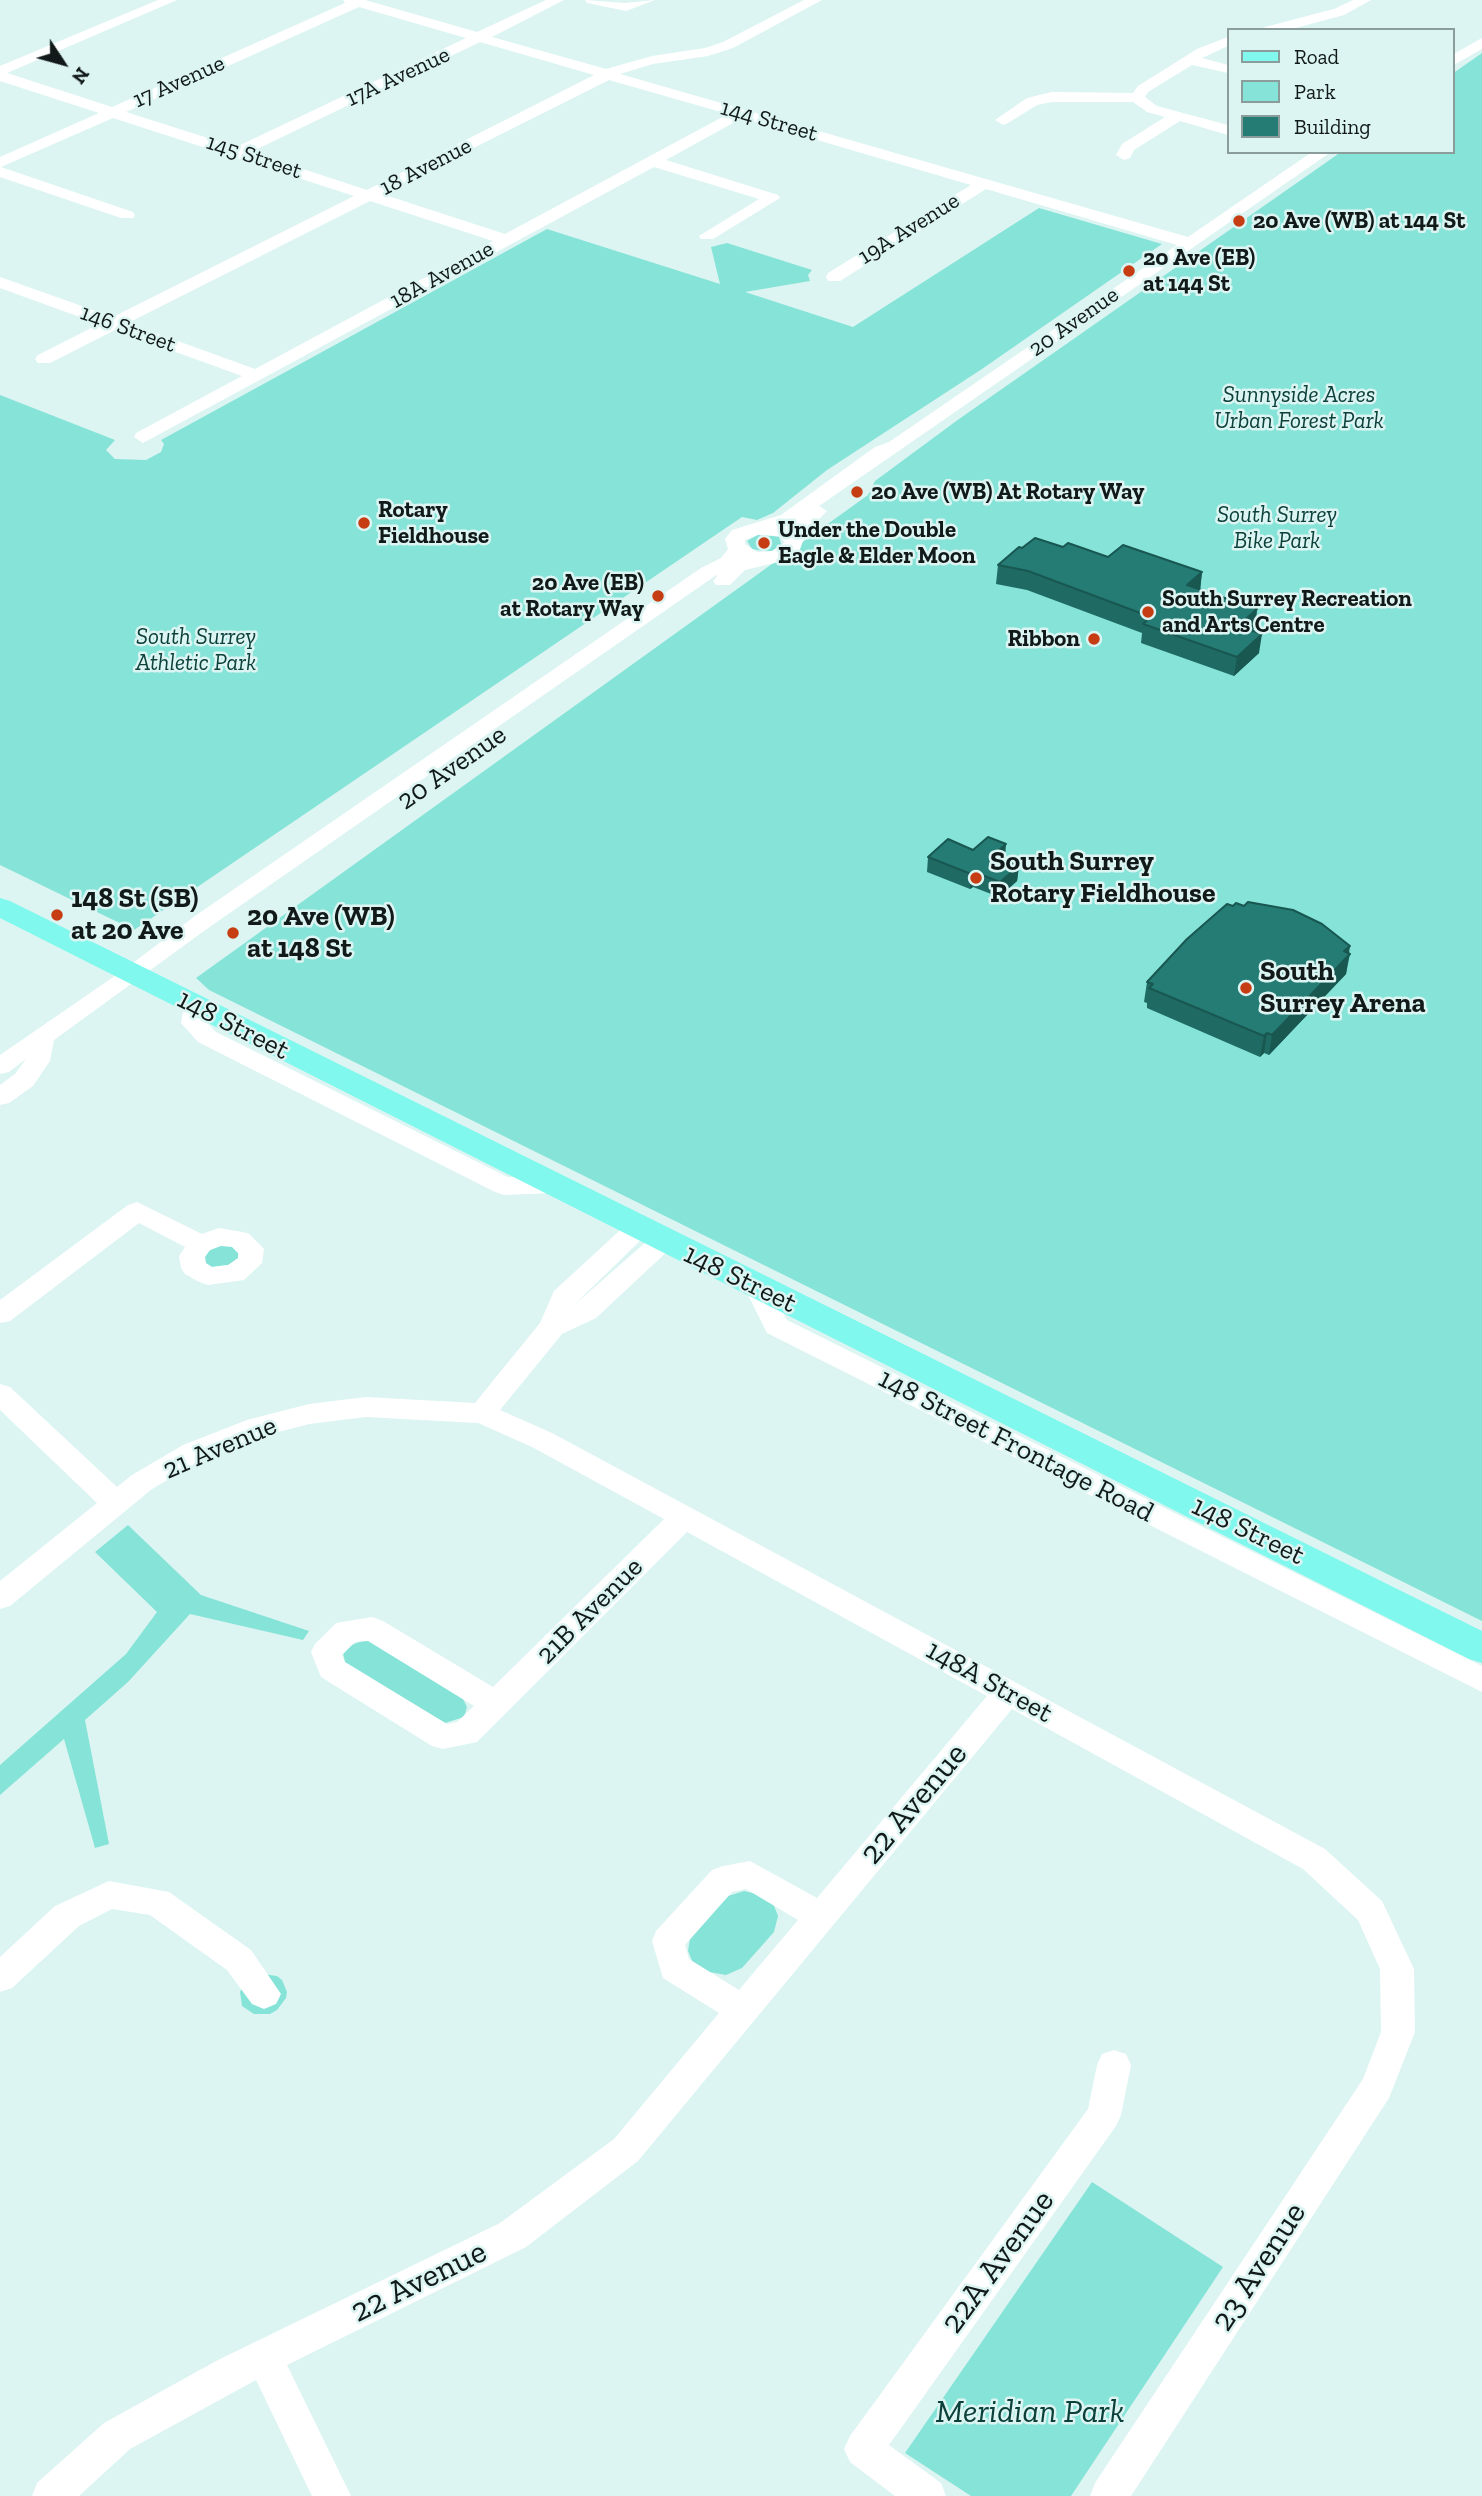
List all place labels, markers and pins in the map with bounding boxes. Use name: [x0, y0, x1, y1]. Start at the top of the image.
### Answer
place label: 20 Ave (WB) at 144 St: [1253, 207, 1465, 235]
marker: 20 Ave (WB) at 144 St: [1231, 213, 1247, 229]
place label: 20 Ave (EB) at 144 St: [1143, 244, 1255, 298]
marker: 20 Ave (EB) at 144 St: [1121, 263, 1137, 279]
place label: 20 Ave (WB) At Rotary Way: [871, 478, 1144, 506]
marker: 20 Ave (WB) At Rotary Way: [849, 484, 865, 500]
place label: Rotary Fieldhouse: [378, 496, 489, 550]
marker: Rotary Fieldhouse: [356, 515, 372, 531]
place label: Under the Double Eagle & Elder Moon: [778, 516, 976, 570]
marker: Under the Double Eagle & Elder Moon: [756, 535, 772, 551]
place label: 20 Ave (EB) at Rotary Way: [500, 569, 644, 623]
place label: South Surrey Recreation and Arts Centre: [1162, 585, 1412, 639]
marker: 20 Ave (EB) at Rotary Way: [650, 588, 666, 604]
marker: South Surrey Recreation and Arts Centre: [1140, 604, 1156, 620]
place label: Ribbon: [1007, 625, 1080, 653]
marker: Ribbon: [1086, 631, 1102, 647]
place label: South Surrey Rotary Fieldhouse: [990, 845, 1215, 911]
marker: South Surrey Rotary Fieldhouse: [968, 870, 984, 886]
place label: 148 St (SB) at 20 Ave: [71, 882, 198, 948]
place label: 20 Ave (WB) at 148 St: [247, 900, 395, 966]
marker: 148 St (SB) at 20 Ave: [49, 907, 65, 923]
marker: 20 Ave (WB) at 148 St: [225, 925, 241, 941]
place label: South Surrey Arena: [1260, 955, 1426, 1021]
marker: South Surrey Arena: [1238, 980, 1254, 996]

